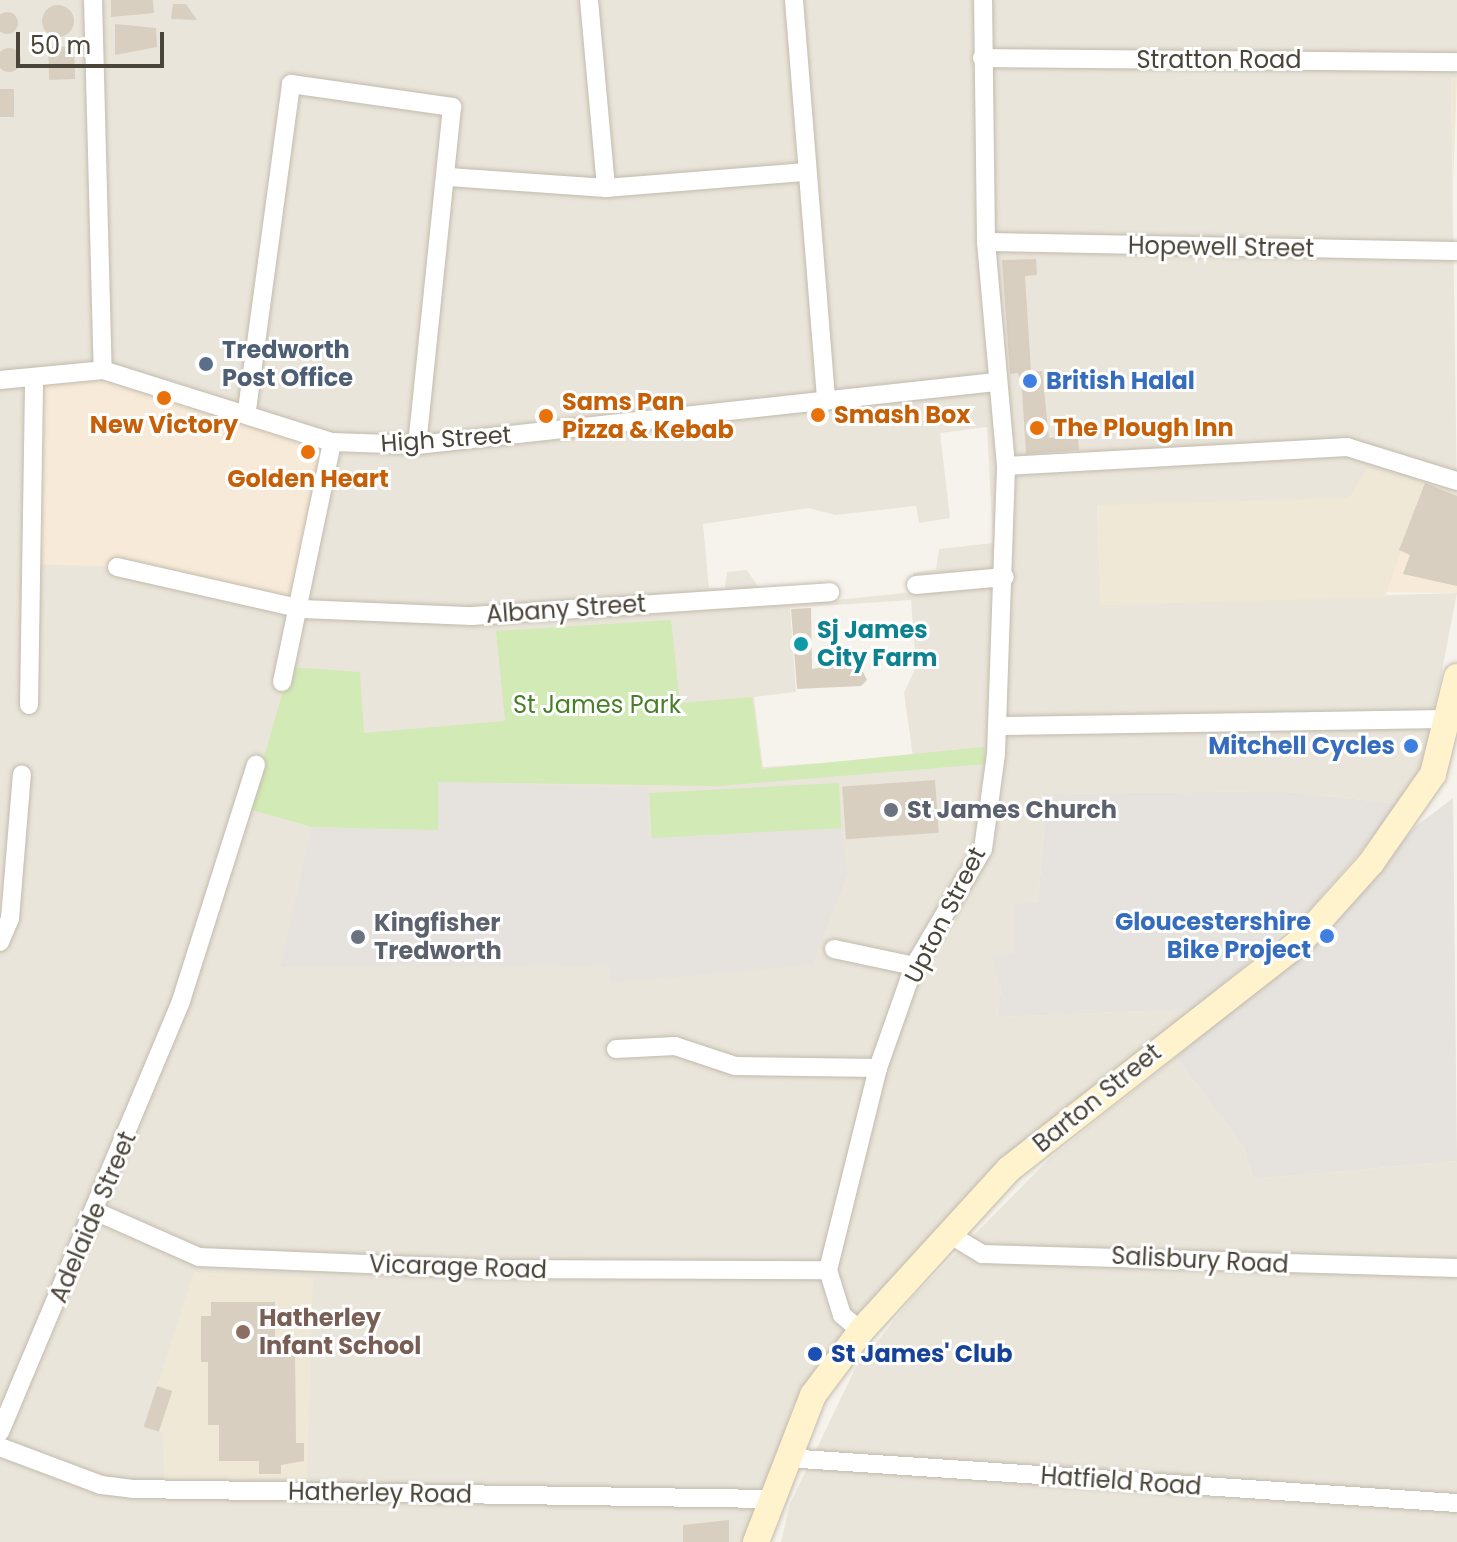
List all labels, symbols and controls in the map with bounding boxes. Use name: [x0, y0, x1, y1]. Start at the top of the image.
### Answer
scale bar: [20, 16, 168, 66]
text: 50 m: [30, 29, 91, 62]
street label: Stratton Road: [1137, 46, 1301, 74]
street label: Hopewell Street: [1128, 231, 1314, 263]
place label: Tredworth Post Office: [222, 336, 353, 392]
marker: Tredworth Post Office: [197, 355, 215, 373]
place label: British Halal: [1046, 367, 1195, 395]
marker: British Halal: [1021, 372, 1039, 390]
place label: Sams Pan Pizza & Kebab: [562, 388, 734, 444]
marker: New Victory: [155, 389, 173, 407]
place label: Smash Box: [834, 401, 970, 429]
marker: Smash Box: [809, 406, 827, 424]
marker: Sams Pan Pizza & Kebab: [537, 407, 555, 425]
place label: New Victory: [90, 411, 238, 439]
place label: The Plough Inn: [1053, 414, 1234, 442]
marker: The Plough Inn: [1028, 419, 1046, 437]
street label: High Street: [380, 420, 512, 458]
marker: Golden Heart: [299, 443, 317, 461]
place label: Golden Heart: [227, 465, 389, 493]
street label: Albany Street: [485, 589, 647, 629]
place label: Sj James City Farm: [817, 616, 937, 672]
marker: Sj James City Farm: [792, 635, 810, 653]
park label: St James Park: [513, 691, 681, 719]
place label: Mitchell Cycles: [1208, 732, 1395, 760]
marker: Mitchell Cycles: [1402, 737, 1420, 755]
place label: St James Church: [907, 796, 1117, 824]
marker: St James Church: [882, 801, 900, 819]
street label: Upton Street: [898, 842, 992, 988]
place label: Gloucestershire Bike Project: [1115, 908, 1311, 964]
place label: Kingfisher Tredworth: [374, 909, 502, 965]
marker: Gloucestershire Bike Project: [1318, 927, 1336, 945]
marker: Kingfisher Tredworth: [349, 928, 367, 946]
street label: Barton Street: [1027, 1038, 1167, 1158]
street label: Adelaide Street: [44, 1127, 142, 1307]
street label: Salisbury Road: [1111, 1241, 1289, 1279]
street label: Vicarage Road: [369, 1250, 547, 1284]
place label: Hatherley Infant School: [259, 1304, 421, 1360]
marker: Hatherley Infant School: [234, 1323, 252, 1341]
place label: St James' Club: [831, 1340, 1013, 1368]
marker: St James' Club: [806, 1345, 824, 1363]
street label: Hatfield Road: [1040, 1461, 1202, 1501]
street label: Hatherley Road: [288, 1477, 472, 1509]

